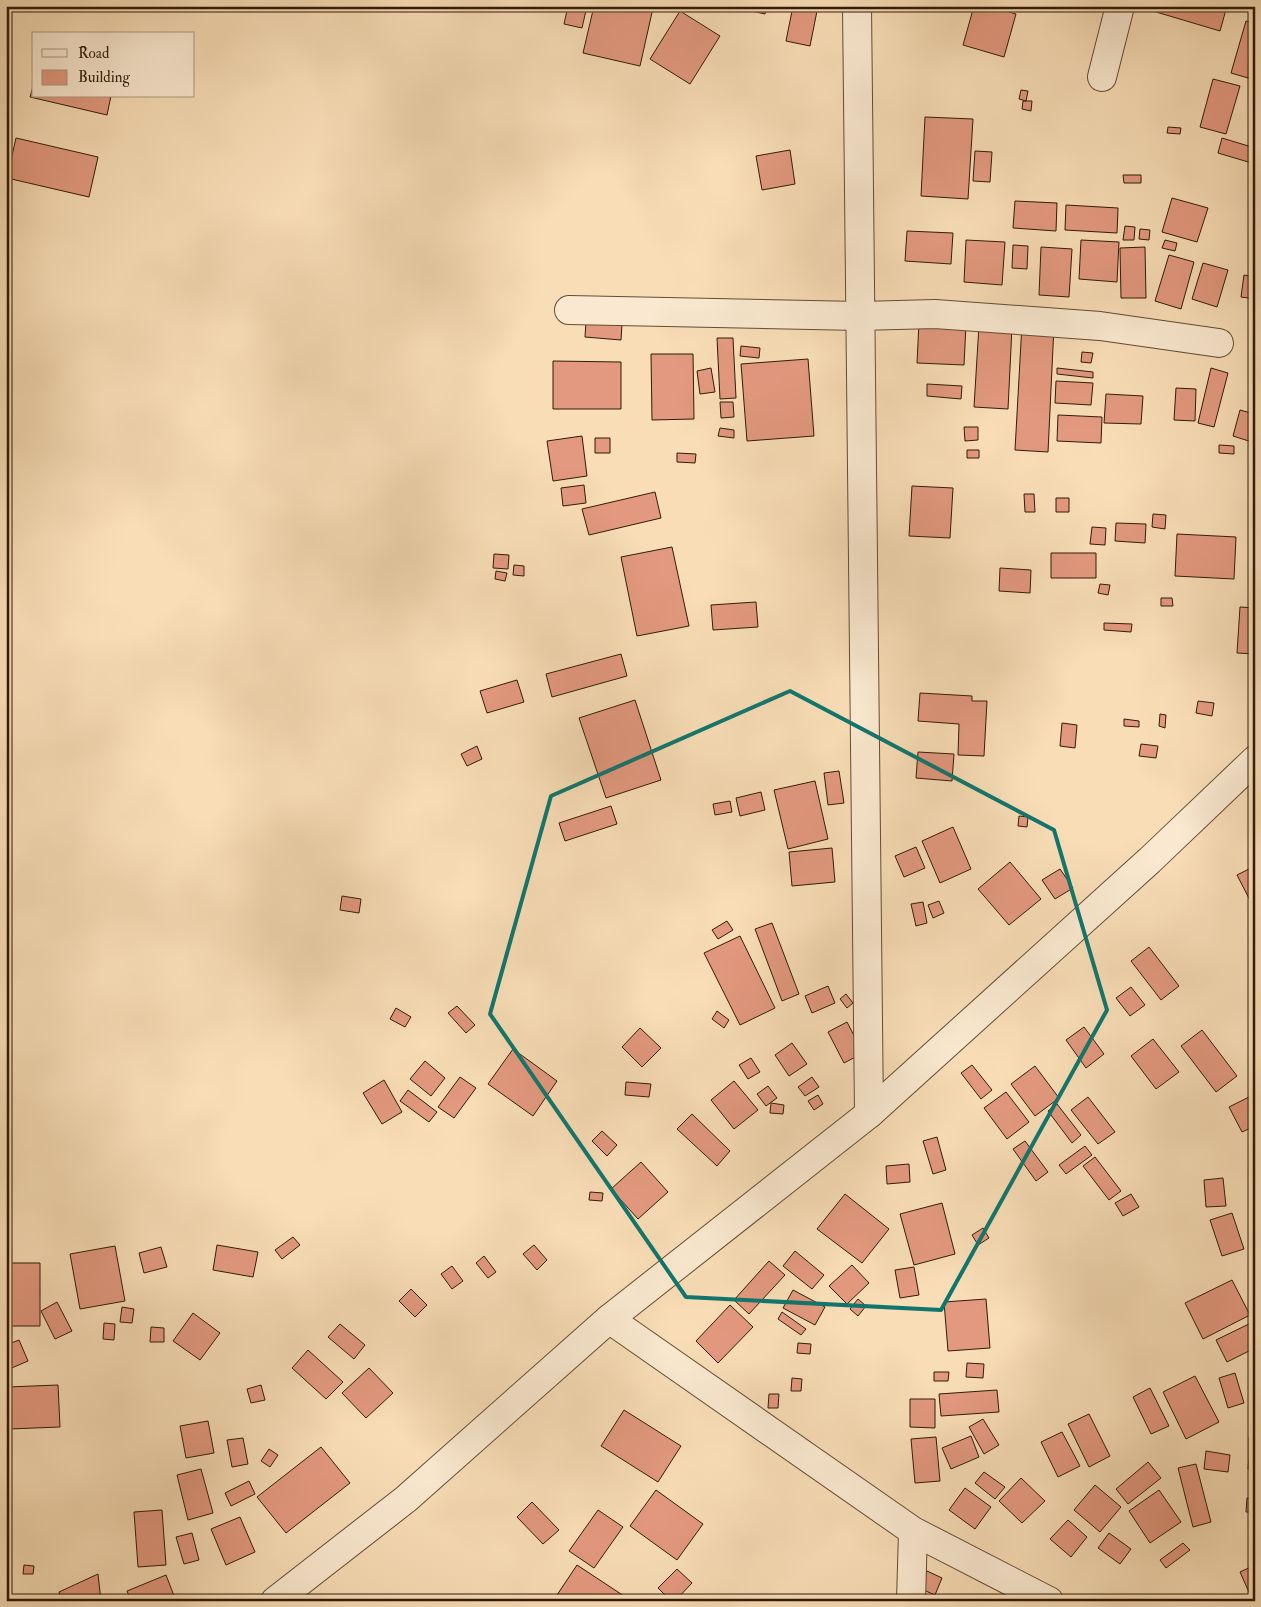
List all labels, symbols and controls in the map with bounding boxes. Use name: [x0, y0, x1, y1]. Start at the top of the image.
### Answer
legend: [32, 32, 195, 98]
text: Road: [78, 44, 110, 63]
text: Building: [78, 68, 130, 87]

